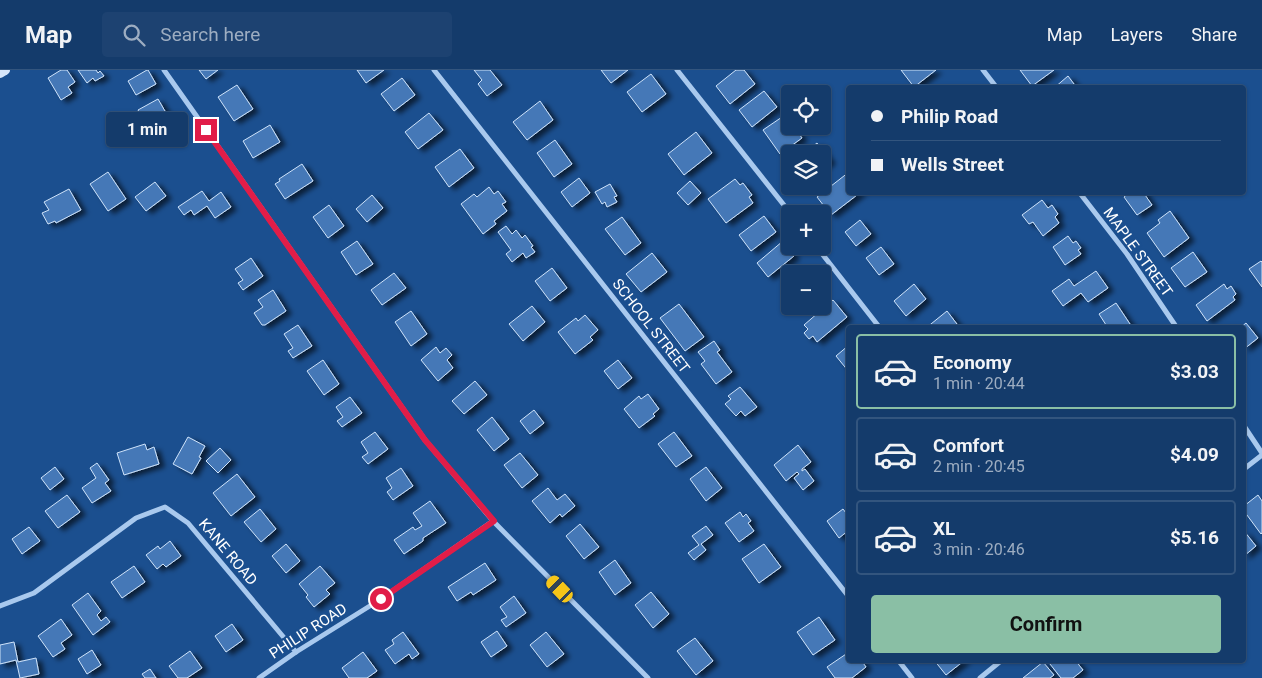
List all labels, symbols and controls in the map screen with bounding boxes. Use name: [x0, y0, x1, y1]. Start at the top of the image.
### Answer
search box: [102, 12, 452, 57]
text: Map: [25, 21, 72, 49]
icon: search: [120, 21, 148, 49]
text: Search here: [160, 23, 260, 46]
text: Map: [1047, 24, 1082, 45]
text: Layers: [1110, 24, 1163, 45]
text: Share: [1191, 24, 1237, 45]
map controls: [781, 85, 831, 315]
button: locate: [781, 85, 831, 135]
text: Philip Road: [901, 105, 998, 128]
callout: 1 min: [106, 112, 188, 148]
route end: [195, 119, 217, 141]
text: 1 min: [127, 120, 167, 139]
button: layers: [781, 145, 831, 195]
text: Wells Street: [901, 153, 1004, 176]
street label: MAPLE STREET: [1100, 204, 1176, 300]
button: +: [781, 205, 831, 255]
button: −: [781, 265, 831, 315]
street label: SCHOOL STREET: [608, 275, 694, 377]
icon: car: [873, 349, 918, 394]
text: Economy: [933, 351, 1012, 374]
text: $3.03: [1170, 360, 1219, 383]
text: 1 min · 20:44: [933, 374, 1025, 393]
icon: car: [873, 432, 918, 477]
text: Comfort: [933, 434, 1004, 457]
text: $4.09: [1170, 443, 1219, 466]
text: 2 min · 20:45: [933, 457, 1025, 476]
street label: KANE ROAD: [195, 515, 261, 589]
icon: car: [873, 515, 918, 560]
text: XL: [933, 517, 955, 540]
text: $5.16: [1170, 526, 1219, 549]
text: 3 min · 20:46: [933, 540, 1025, 559]
car: [544, 573, 575, 605]
route start: [370, 588, 392, 610]
button: Confirm: [871, 595, 1221, 653]
street label: PHILIP ROAD: [266, 599, 350, 663]

